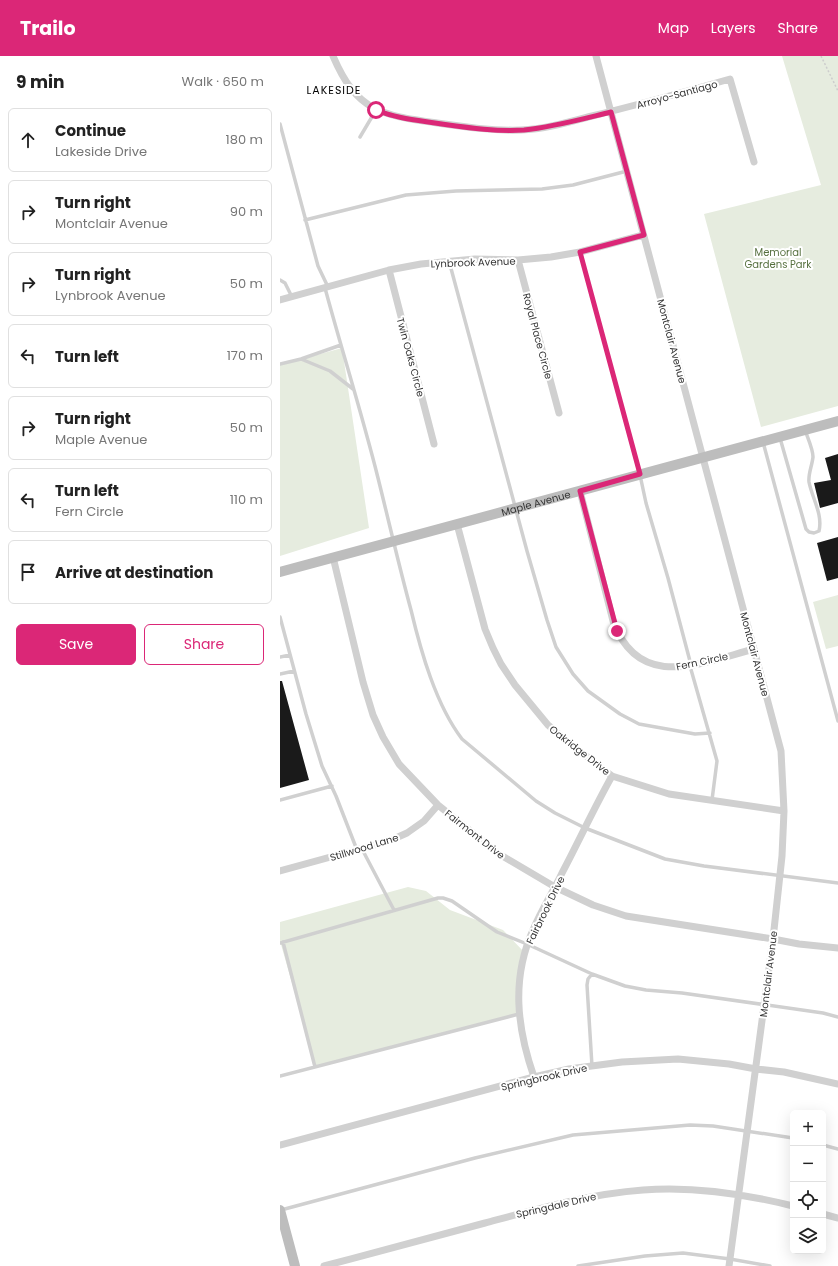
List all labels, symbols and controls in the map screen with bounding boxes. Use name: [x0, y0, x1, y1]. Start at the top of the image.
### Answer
text: Trailo: [20, 15, 76, 42]
text: Map: [658, 18, 689, 38]
text: Layers: [711, 18, 755, 38]
text: Share: [777, 18, 818, 38]
text: 9 min: [16, 70, 65, 94]
text: Walk · 650 m: [181, 72, 264, 91]
street label: Arroyo-Santiago: [635, 76, 719, 112]
district label: LAKESIDE: [307, 82, 361, 98]
route start: [367, 101, 385, 119]
text: Continue: [55, 120, 126, 141]
icon: ahead: [17, 129, 39, 151]
text: 180 m: [226, 130, 263, 149]
text: Lakeside Drive: [55, 142, 147, 161]
text: Turn right: [55, 192, 131, 213]
icon: right: [17, 201, 39, 223]
text: 90 m: [230, 202, 263, 221]
text: Montclair Avenue: [55, 214, 168, 233]
park label: Memorial Gardens Park: [745, 245, 812, 272]
street label: Lynbrook Avenue: [430, 254, 516, 271]
text: Turn right: [55, 264, 131, 285]
icon: right: [17, 273, 39, 295]
text: 50 m: [230, 274, 263, 293]
text: Lynbrook Avenue: [55, 286, 166, 305]
street label: Royal Place Circle: [519, 291, 556, 381]
street label: Montclair Avenue: [653, 297, 690, 385]
street label: Twin Oaks Circle: [393, 316, 428, 398]
icon: left: [17, 345, 39, 367]
text: Turn left: [55, 346, 119, 367]
text: 170 m: [227, 346, 263, 365]
text: Turn right: [55, 408, 131, 429]
icon: right: [17, 417, 39, 439]
text: 50 m: [230, 418, 263, 437]
text: Maple Avenue: [55, 430, 147, 449]
text: Turn left: [55, 480, 119, 501]
street label: Maple Avenue: [500, 487, 572, 520]
icon: left: [17, 489, 39, 511]
text: 110 m: [230, 490, 263, 509]
text: Fern Circle: [55, 502, 123, 521]
icon: arrive: [17, 561, 39, 583]
text: Arrive at destination: [55, 562, 213, 583]
street label: Montclair Avenue: [736, 610, 773, 698]
route end: [608, 622, 626, 640]
button: Save: [16, 624, 136, 665]
button: Share: [144, 624, 264, 665]
street label: Fern Circle: [675, 649, 729, 674]
street label: Oakridge Drive: [546, 722, 613, 779]
street label: Fairmont Drive: [442, 806, 508, 863]
street label: Stillwood Lane: [328, 830, 400, 865]
street label: Fairbrook Drive: [522, 874, 568, 947]
street label: Montclair Avenue: [756, 930, 781, 1018]
street label: Springbrook Drive: [499, 1060, 589, 1095]
map controls: [790, 1110, 826, 1254]
button: +: [790, 1110, 826, 1146]
button: −: [790, 1146, 826, 1182]
button: locate: [790, 1182, 826, 1218]
street label: Springdale Drive: [515, 1189, 598, 1222]
button: layers: [790, 1218, 826, 1254]

